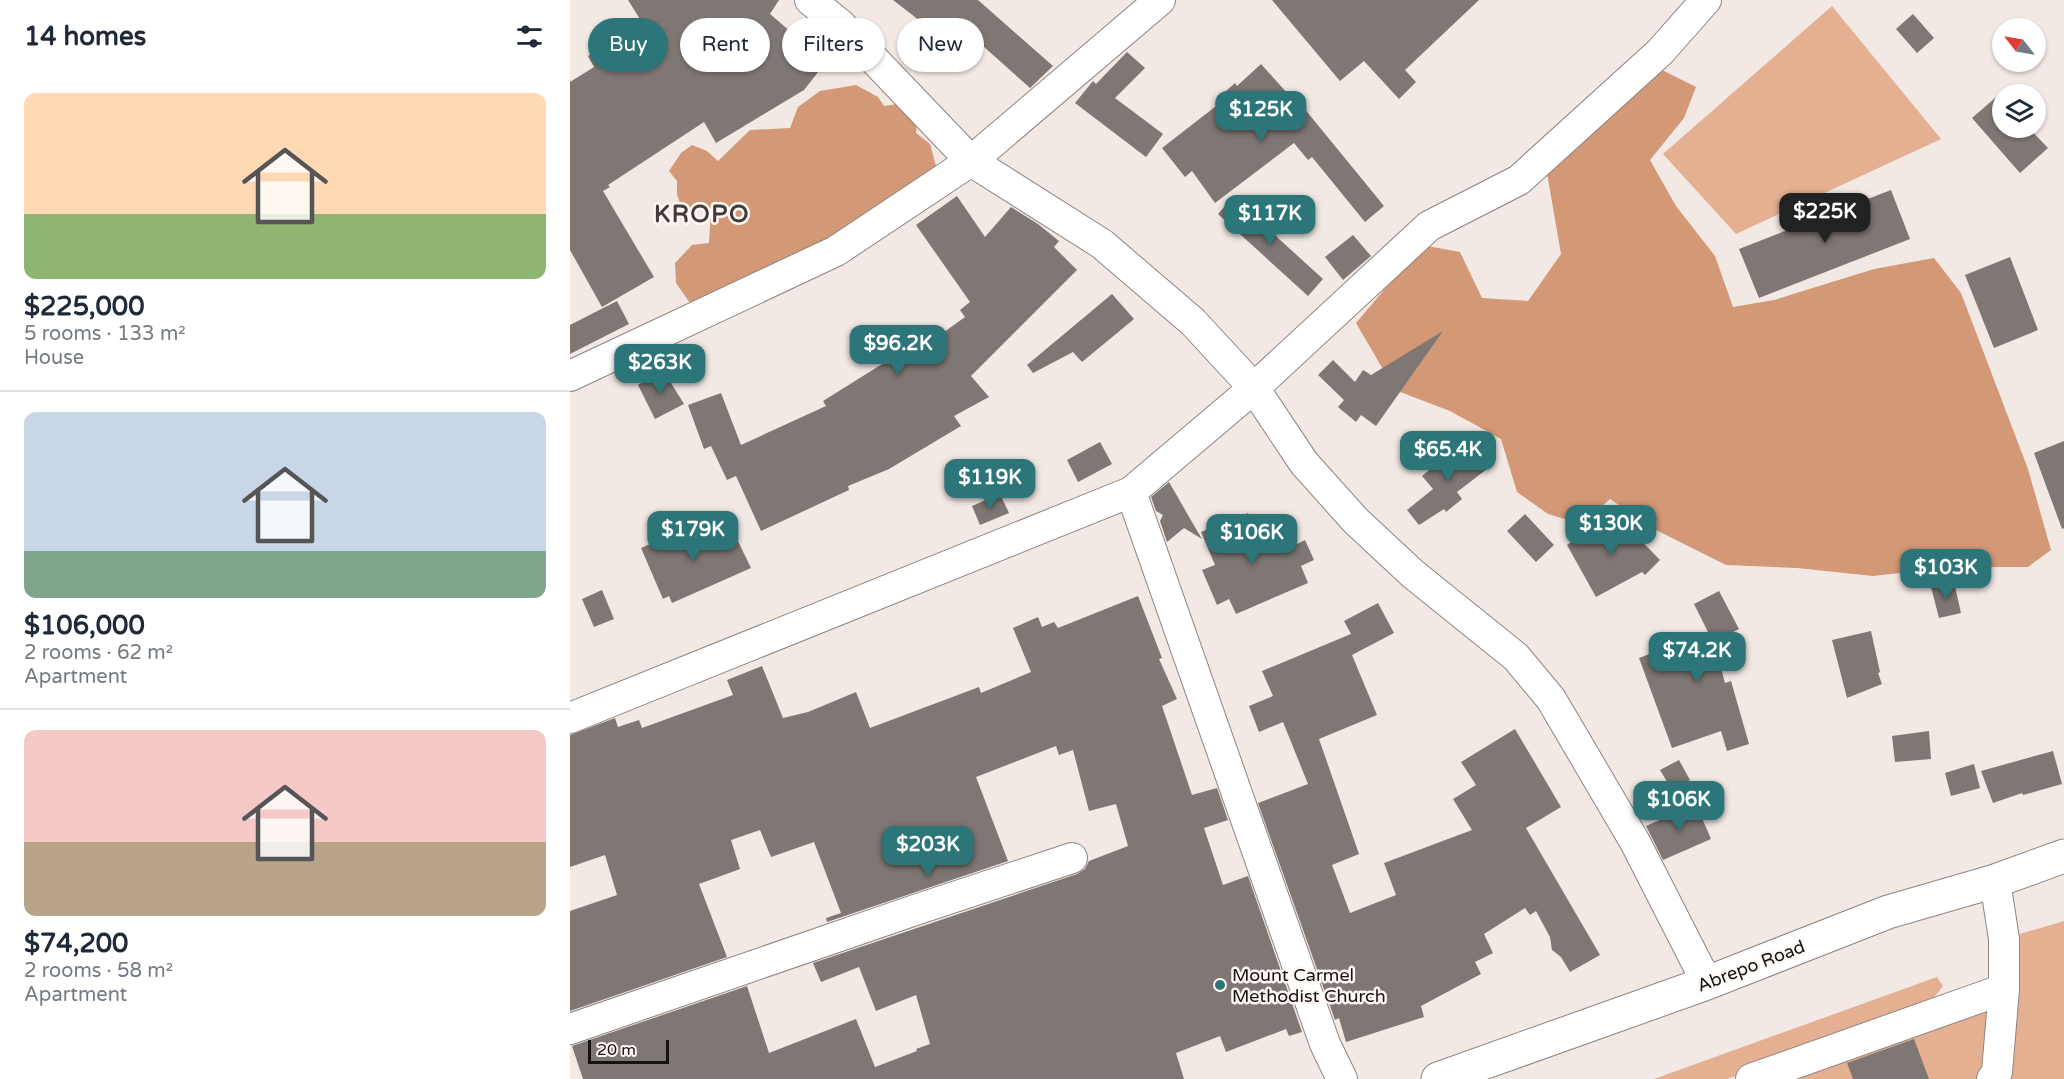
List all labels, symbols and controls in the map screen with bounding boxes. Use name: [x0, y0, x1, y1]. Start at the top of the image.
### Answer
chip: Buy: [588, 18, 668, 72]
chip: Rent: [680, 18, 770, 72]
chip: Filters: [782, 18, 885, 72]
chip: New: [897, 18, 984, 72]
north arrow: [1992, 18, 2046, 72]
map controls: [1992, 18, 2046, 138]
icon: filters: [513, 20, 546, 53]
text: 14 homes: [24, 21, 146, 52]
button: layers: [1992, 84, 2046, 138]
pin: $125K: [1219, 91, 1303, 142]
text: $125K: [1229, 98, 1293, 122]
icon: home: [231, 132, 339, 240]
pin: $225K: [1783, 193, 1867, 244]
pin: $117K: [1228, 195, 1312, 246]
district label: KROPO: [654, 200, 750, 229]
text: $225K: [1793, 200, 1857, 224]
text: $117K: [1238, 202, 1302, 226]
text: $225,000: [24, 291, 144, 322]
text: 5 rooms · 133 m²: [24, 322, 186, 346]
pin: $96.2K: [849, 325, 947, 376]
text: $96.2K: [864, 332, 932, 356]
pin: $263K: [618, 344, 702, 395]
text: House: [24, 346, 84, 370]
text: $263K: [628, 351, 692, 375]
pin: $65.4K: [1399, 431, 1497, 482]
text: $65.4K: [1414, 438, 1482, 462]
icon: home: [231, 451, 339, 559]
pin: $119K: [948, 459, 1032, 510]
text: $119K: [958, 466, 1022, 490]
pin: $130K: [1569, 505, 1653, 556]
pin: $179K: [651, 511, 735, 562]
text: $130K: [1579, 512, 1643, 536]
pin: $106K: [1210, 514, 1294, 565]
text: $179K: [661, 518, 725, 542]
text: $106K: [1220, 521, 1284, 545]
pin: $103K: [1904, 549, 1988, 600]
text: $103K: [1914, 556, 1978, 580]
text: $106,000: [24, 610, 145, 641]
pin: $74.2K: [1648, 632, 1746, 683]
text: $74.2K: [1663, 639, 1731, 663]
text: 2 rooms · 62 m²: [24, 641, 173, 665]
text: Apartment: [24, 665, 127, 689]
icon: home: [231, 769, 339, 877]
pin: $106K: [1637, 781, 1721, 832]
text: $106K: [1647, 788, 1711, 812]
pin: $203K: [886, 826, 970, 877]
text: $203K: [896, 833, 960, 857]
text: $74,200: [24, 928, 128, 959]
street label: Abrepo Road: [1694, 935, 1808, 997]
text: 2 rooms · 58 m²: [24, 959, 173, 983]
place label: Mount Carmel Methodist Church: [1232, 964, 1386, 1007]
marker: Mount Carmel Methodist Church: [1213, 978, 1227, 992]
text: Apartment: [24, 983, 127, 1007]
scale bar: [588, 1037, 669, 1064]
text: 20 m: [597, 1040, 636, 1060]

